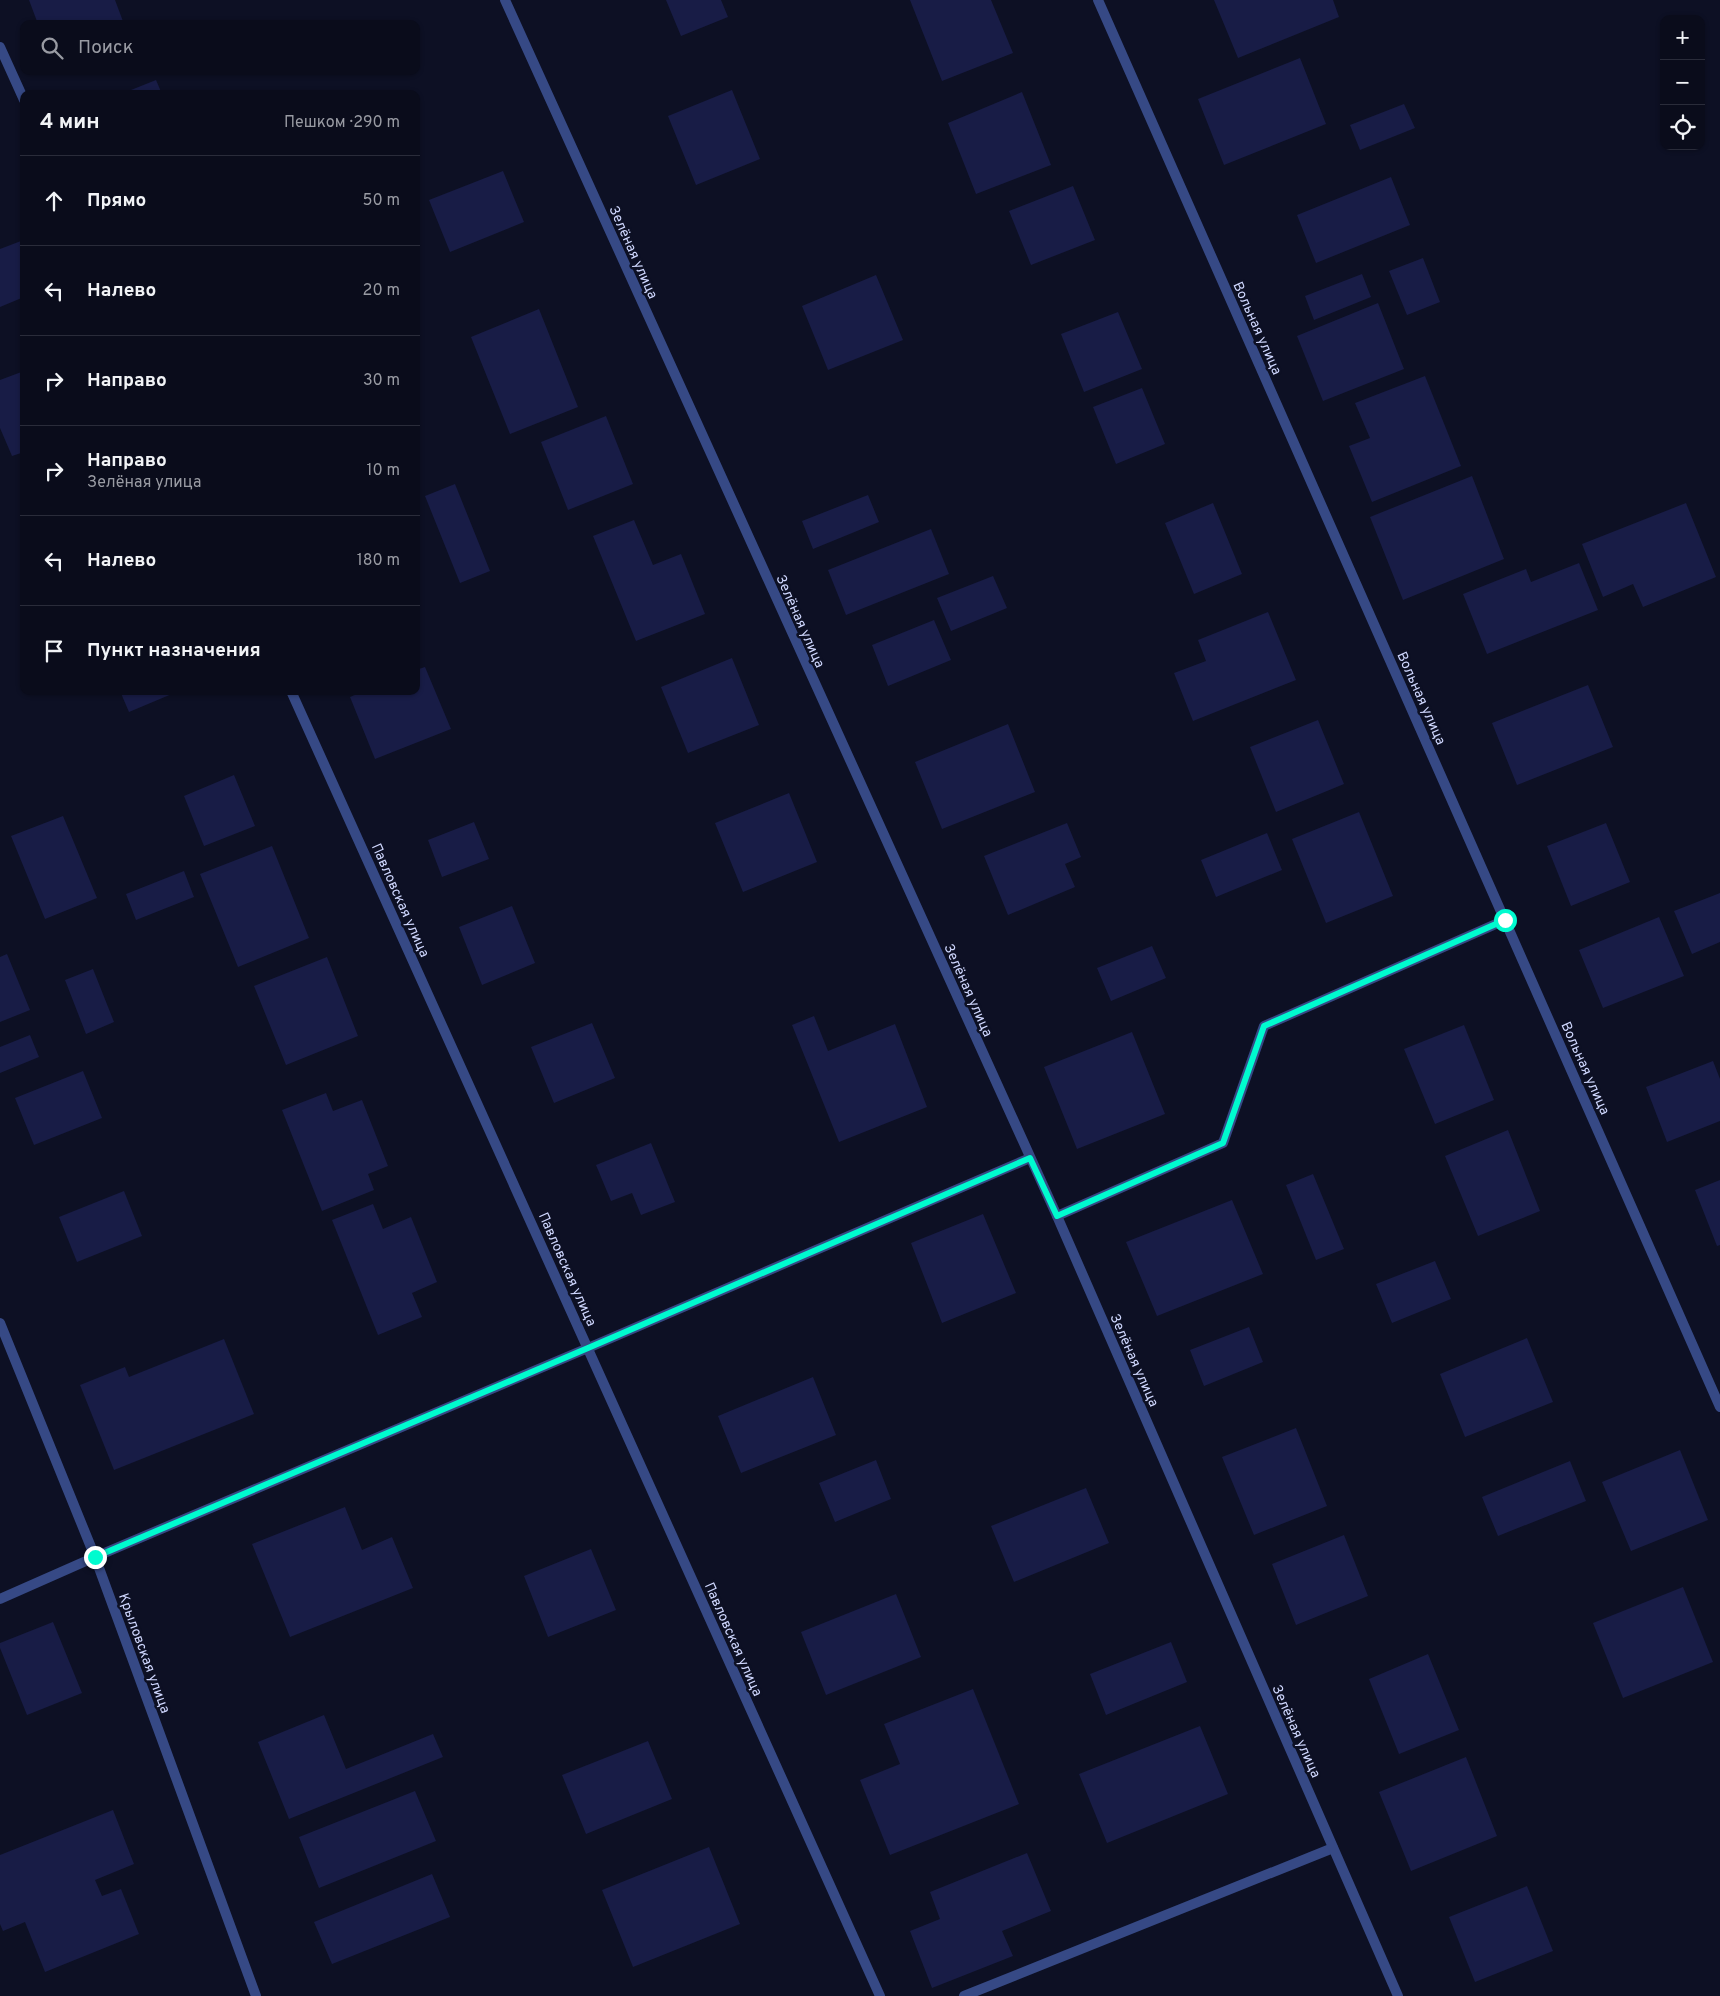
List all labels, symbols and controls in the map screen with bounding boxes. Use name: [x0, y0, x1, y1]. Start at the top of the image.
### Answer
map controls: [1660, 15, 1705, 150]
button: +: [1660, 15, 1705, 60]
search box: [20, 20, 420, 75]
icon: search: [38, 34, 66, 62]
text: Поиск: [78, 36, 134, 60]
button: −: [1660, 60, 1705, 105]
button: locate: [1660, 105, 1705, 150]
text: 4 мин: [40, 109, 100, 136]
text: Пешком · 290 m: [284, 113, 400, 133]
icon: ahead: [40, 187, 68, 215]
text: Прямо: [87, 189, 146, 213]
text: 50 m: [363, 191, 400, 211]
street label: Зелёная улица: [605, 203, 661, 302]
icon: left: [40, 277, 68, 305]
text: Налево: [87, 279, 156, 303]
street label: Вольная улица: [1228, 279, 1285, 378]
text: 20 m: [363, 281, 400, 301]
icon: right: [40, 367, 68, 395]
text: Направо: [87, 369, 167, 393]
text: 30 m: [363, 371, 400, 391]
text: Направо: [87, 449, 167, 473]
icon: right: [40, 457, 68, 485]
text: 10 m: [366, 461, 400, 481]
text: Зелёная улица: [87, 473, 201, 493]
icon: left: [40, 547, 68, 575]
text: Налево: [87, 549, 156, 573]
text: 180 m: [357, 551, 400, 571]
street label: Зелёная улица: [772, 572, 828, 671]
icon: arrive: [40, 637, 68, 665]
text: Пункт назначения: [87, 639, 261, 663]
street label: Вольная улица: [1392, 649, 1449, 748]
street label: Павловская улица: [367, 841, 432, 960]
route start: [1494, 909, 1517, 932]
street label: Зелёная улица: [940, 941, 996, 1040]
street label: Вольная улица: [1556, 1019, 1613, 1118]
street label: Павловская улица: [534, 1210, 599, 1329]
street label: Зелёная улица: [1106, 1311, 1162, 1410]
route end: [84, 1546, 107, 1569]
street label: Павловская улица: [700, 1580, 765, 1699]
street label: Крыловская улица: [114, 1591, 173, 1716]
street label: Зелёная улица: [1268, 1682, 1324, 1781]

